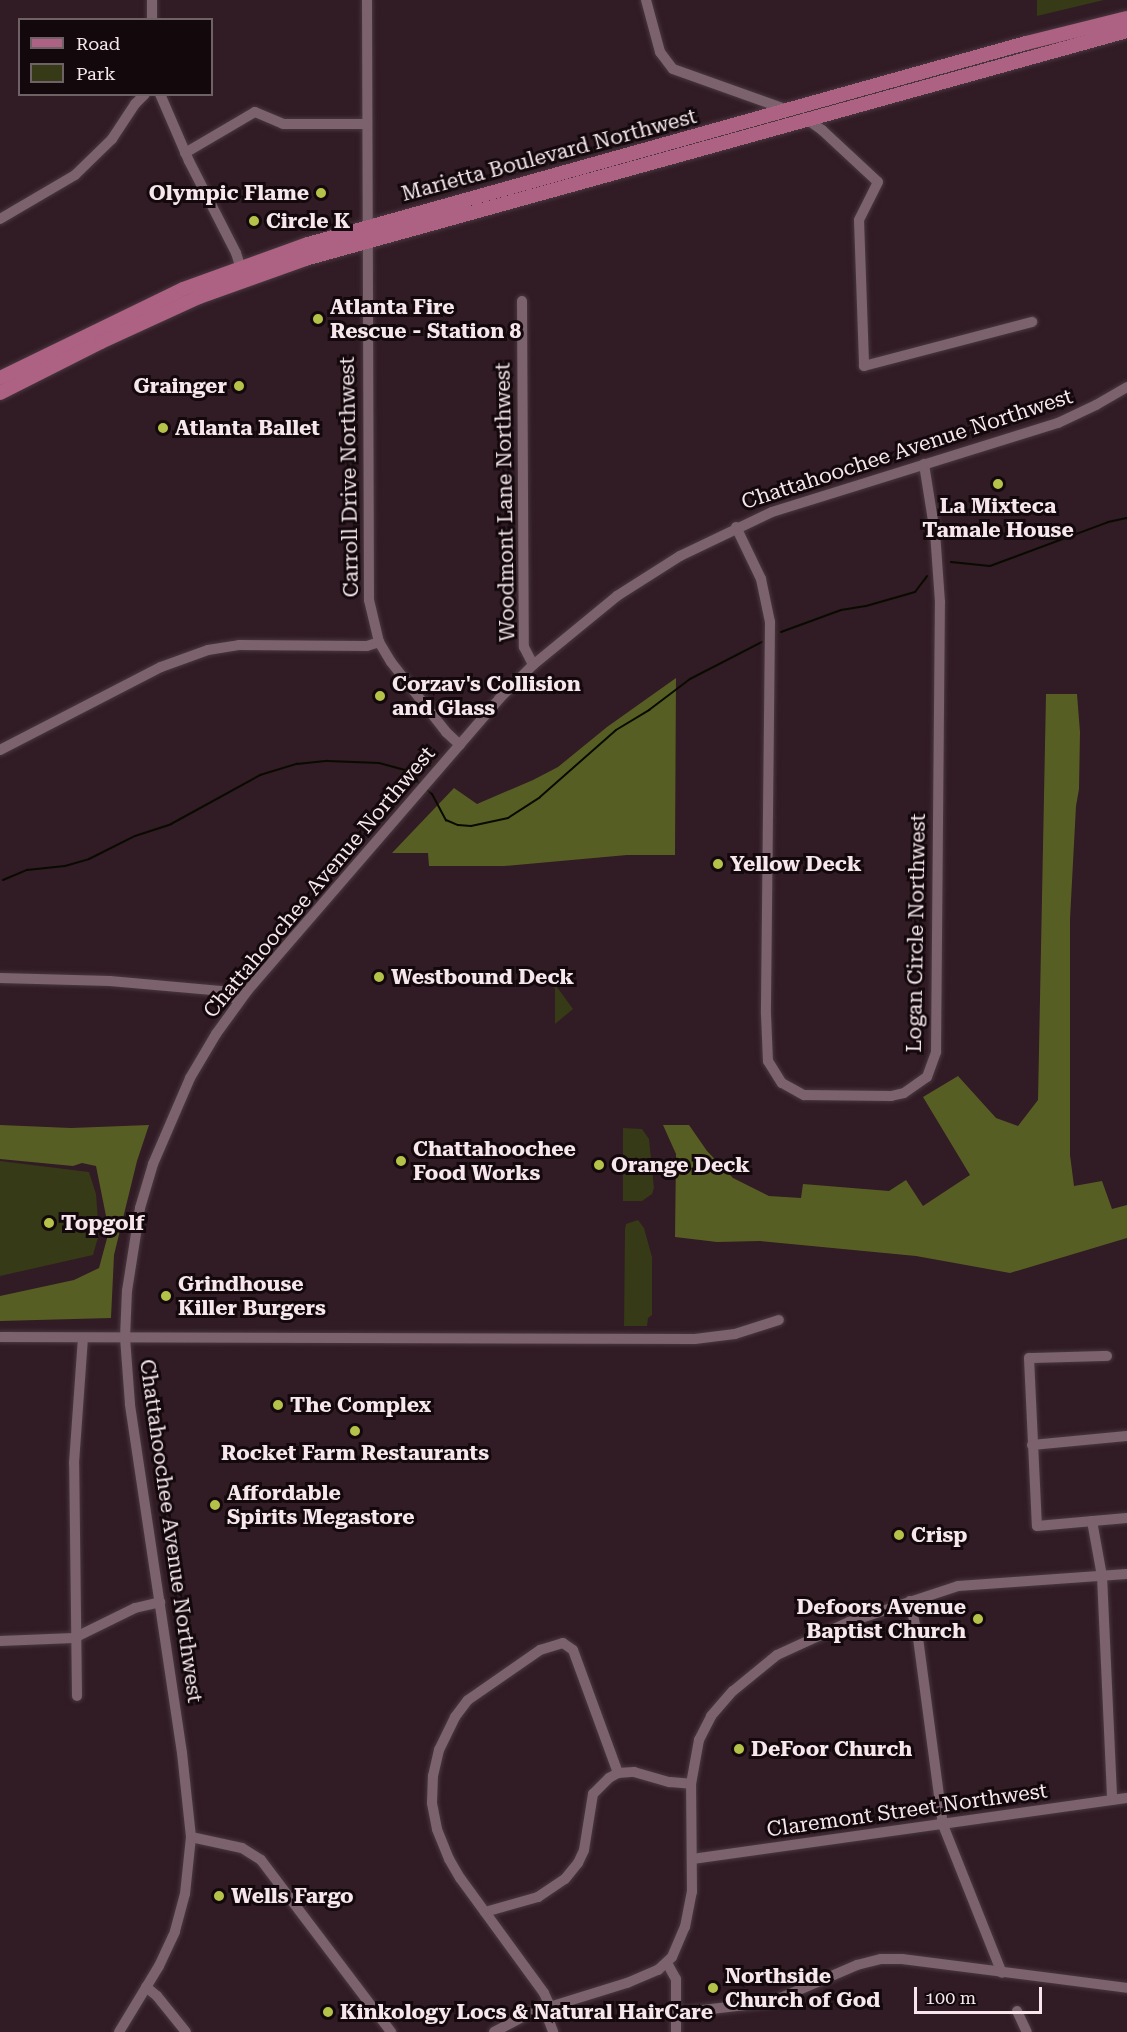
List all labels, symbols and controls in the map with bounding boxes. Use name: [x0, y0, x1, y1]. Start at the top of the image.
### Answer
legend: [18, 18, 213, 96]
text: Road: [76, 33, 120, 54]
text: Park: [76, 63, 116, 84]
street label: Marietta Boulevard Northwest: [399, 103, 699, 207]
place label: Olympic Flame: [149, 180, 309, 206]
marker: Olympic Flame: [314, 186, 328, 200]
place label: Circle K: [266, 208, 350, 234]
marker: Circle K: [247, 214, 261, 228]
place label: Atlanta Fire Rescue - Station 8: [330, 294, 521, 344]
marker: Atlanta Fire Rescue - Station 8: [311, 312, 325, 326]
street label: Carroll Drive Northwest: [334, 356, 364, 598]
street label: Woodmont Lane Northwest: [490, 362, 520, 642]
place label: Grainger: [133, 373, 227, 399]
marker: Grainger: [232, 379, 246, 393]
street label: Chattahoochee Avenue Northwest: [738, 383, 1076, 515]
place label: Atlanta Ballet: [175, 415, 320, 441]
marker: Atlanta Ballet: [156, 421, 170, 435]
marker: La Mixteca Tamale House: [991, 477, 1005, 491]
place label: La Mixteca Tamale House: [922, 493, 1074, 543]
place label: Corzav's Collision and Glass: [392, 671, 581, 721]
marker: Corzav's Collision and Glass: [373, 689, 387, 703]
street label: Chattahoochee Avenue Northwest: [198, 741, 440, 1023]
street label: Logan Circle Northwest: [901, 813, 931, 1053]
place label: Yellow Deck: [730, 851, 861, 877]
marker: Yellow Deck: [711, 857, 725, 871]
place label: Westbound Deck: [391, 964, 574, 990]
marker: Westbound Deck: [372, 970, 386, 984]
place label: Chattahoochee Food Works: [413, 1136, 576, 1186]
place label: Orange Deck: [611, 1152, 750, 1178]
marker: Chattahoochee Food Works: [394, 1154, 408, 1168]
marker: Orange Deck: [592, 1158, 606, 1172]
place label: Topgolf: [61, 1210, 144, 1236]
marker: Topgolf: [42, 1216, 56, 1230]
place label: Grindhouse Killer Burgers: [178, 1271, 326, 1321]
marker: Grindhouse Killer Burgers: [159, 1289, 173, 1303]
street label: Chattahoochee Avenue Northwest: [134, 1358, 208, 1704]
place label: The Complex: [290, 1392, 431, 1418]
marker: The Complex: [271, 1398, 285, 1412]
marker: Rocket Farm Restaurants: [348, 1424, 362, 1438]
place label: Rocket Farm Restaurants: [221, 1440, 489, 1466]
place label: Affordable Spirits Megastore: [227, 1480, 415, 1530]
marker: Affordable Spirits Megastore: [208, 1498, 222, 1512]
place label: Crisp: [911, 1522, 967, 1548]
marker: Crisp: [892, 1528, 906, 1542]
place label: Defoors Avenue Baptist Church: [796, 1594, 966, 1644]
marker: Defoors Avenue Baptist Church: [971, 1612, 985, 1626]
place label: DeFoor Church: [751, 1736, 912, 1762]
marker: DeFoor Church: [732, 1742, 746, 1756]
street label: Claremont Street Northwest: [765, 1778, 1049, 1842]
place label: Wells Fargo: [231, 1883, 354, 1909]
marker: Wells Fargo: [212, 1889, 226, 1903]
place label: Northside Church of God: [725, 1963, 880, 2013]
scale bar: [917, 1975, 1044, 2013]
marker: Northside Church of God: [706, 1981, 720, 1995]
text: 100 m: [925, 1987, 976, 2008]
place label: Kinkology Locs & Natural HairCare: [340, 1999, 713, 2025]
marker: Kinkology Locs & Natural HairCare: [321, 2005, 335, 2019]

